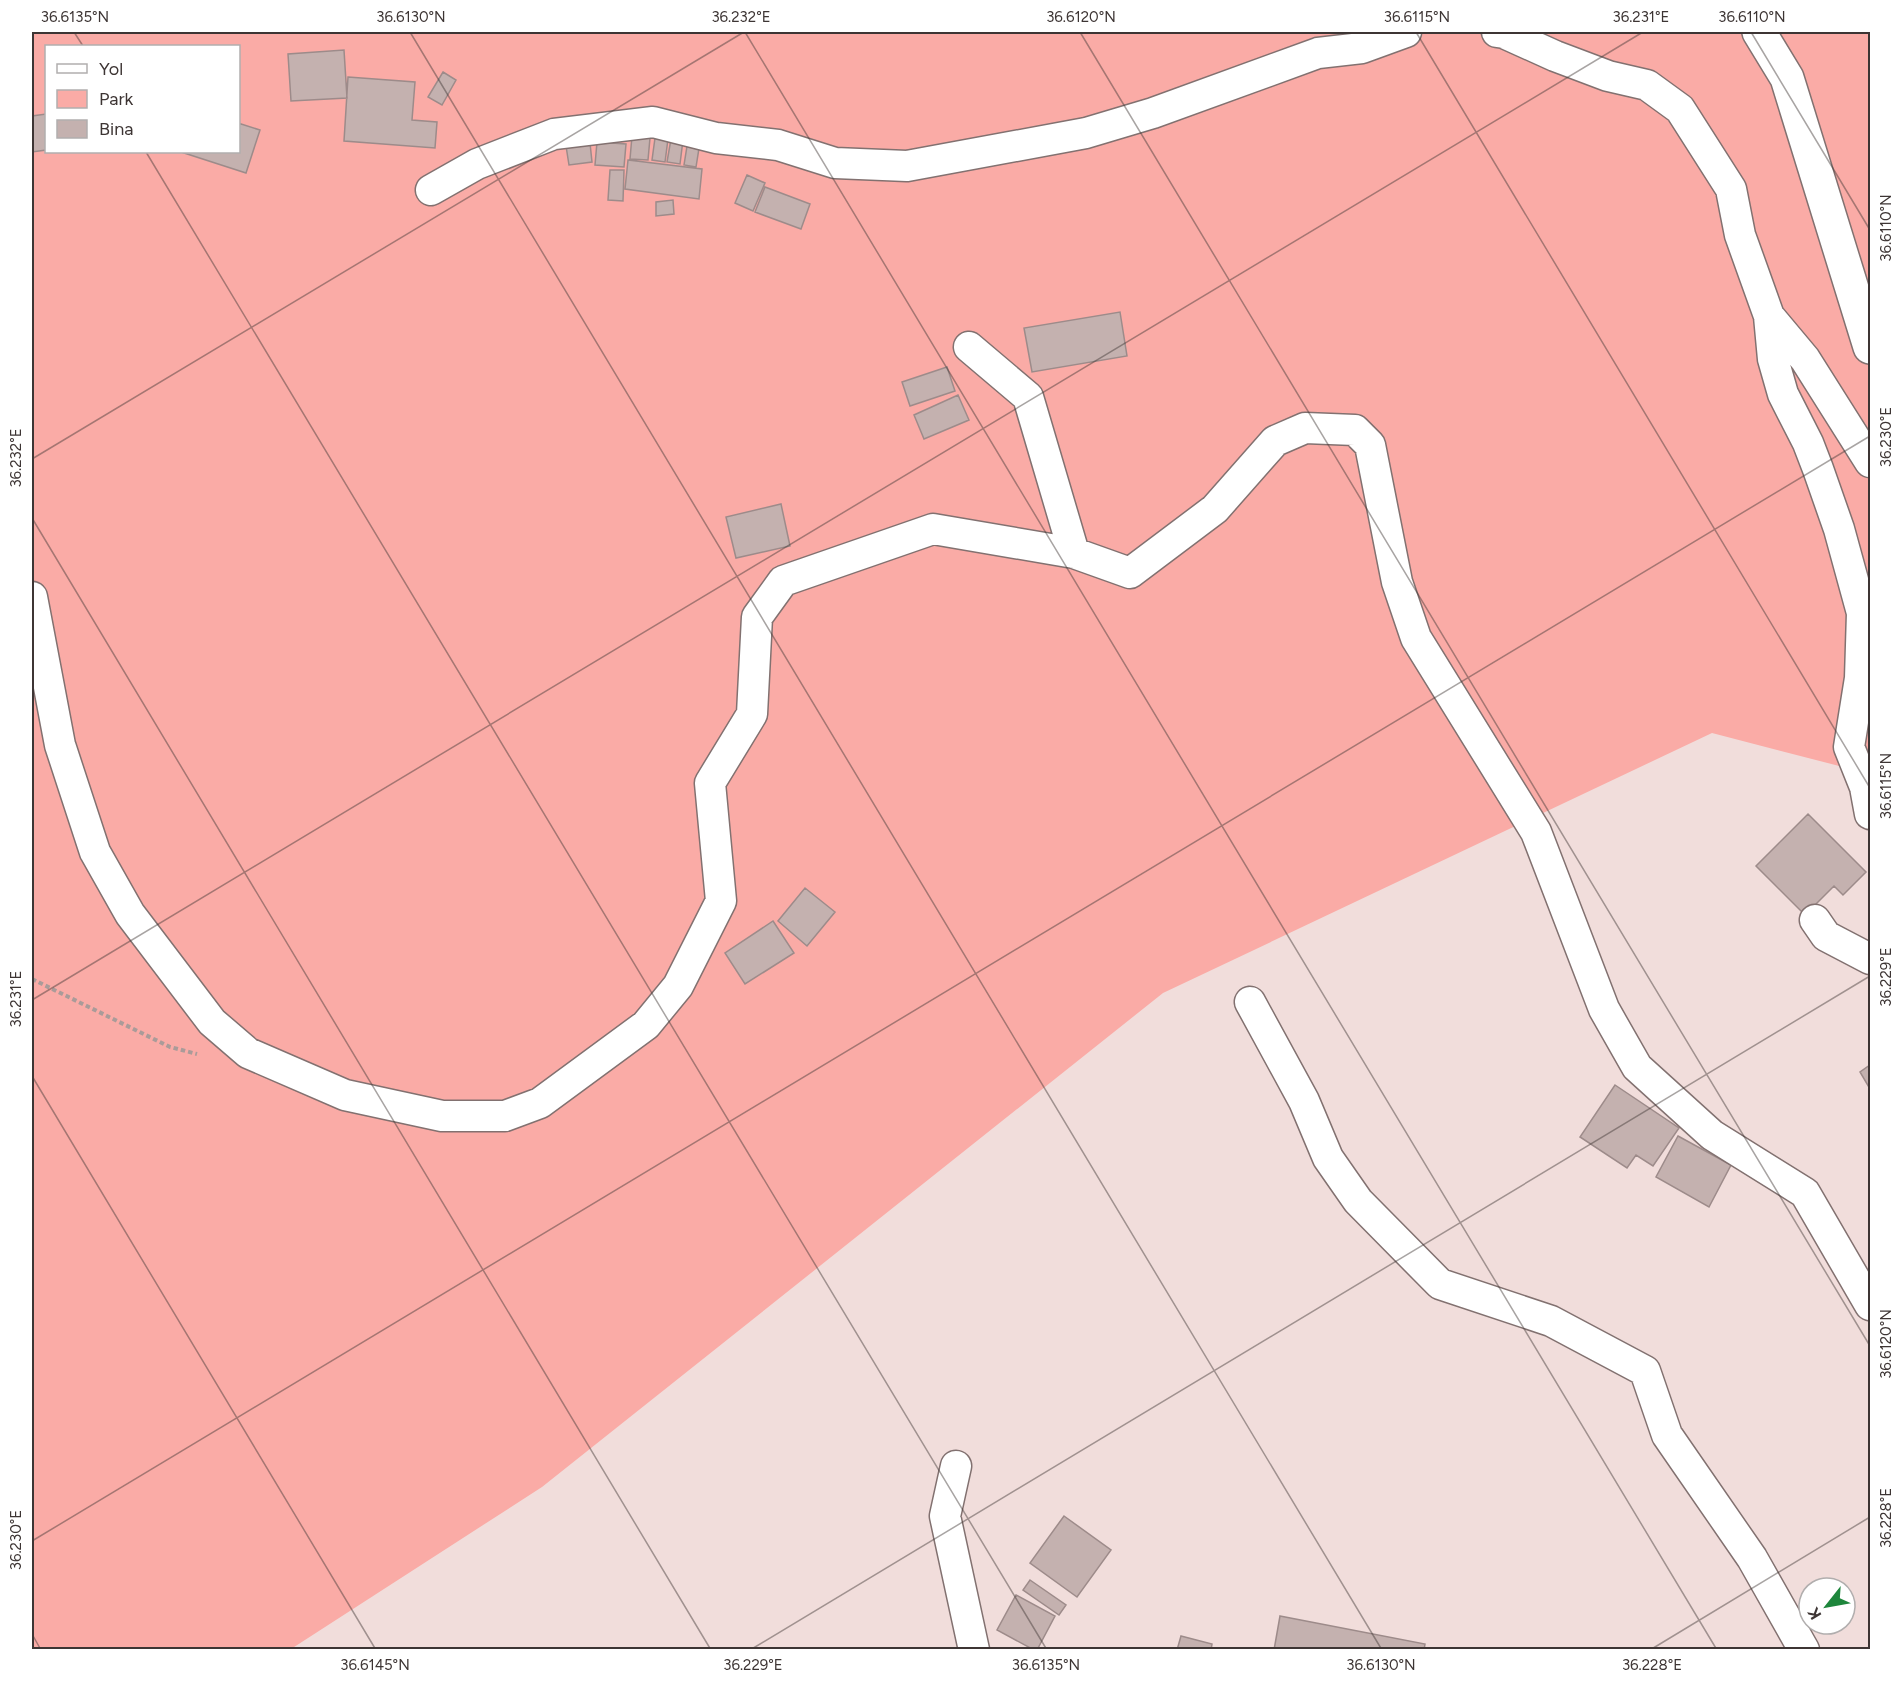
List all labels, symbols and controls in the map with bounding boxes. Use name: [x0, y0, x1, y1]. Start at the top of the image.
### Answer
text: 36.6135°N: [41, 8, 109, 26]
text: 36.6130°N: [376, 8, 446, 26]
text: 36.232°E: [711, 8, 771, 26]
text: 36.6120°N: [1046, 8, 1116, 26]
text: 36.6115°N: [1384, 8, 1450, 26]
text: 36.231°E: [1613, 8, 1669, 26]
text: 36.6110°N: [1718, 8, 1786, 26]
legend: [45, 45, 240, 153]
text: Yol: [99, 58, 123, 80]
text: Park: [99, 88, 134, 110]
text: Bina: [99, 118, 133, 140]
text: 36.6110°N: [1877, 194, 1895, 262]
text: 36.230°E: [1877, 407, 1895, 467]
text: 36.232°E: [7, 428, 25, 488]
text: 36.6115°N: [1877, 753, 1895, 819]
text: 36.229°E: [1877, 947, 1895, 1007]
text: 36.231°E: [7, 971, 25, 1027]
text: 36.6120°N: [1877, 1309, 1895, 1379]
text: 36.228°E: [1877, 1488, 1895, 1548]
text: 36.230°E: [7, 1510, 25, 1570]
north arrow: [1797, 1576, 1857, 1636]
text: K: [1804, 1604, 1825, 1623]
text: 36.6145°N: [340, 1656, 410, 1674]
text: 36.229°E: [723, 1656, 783, 1674]
text: 36.6135°N: [1012, 1656, 1080, 1674]
text: 36.6130°N: [1346, 1656, 1416, 1674]
text: 36.228°E: [1622, 1656, 1682, 1674]

